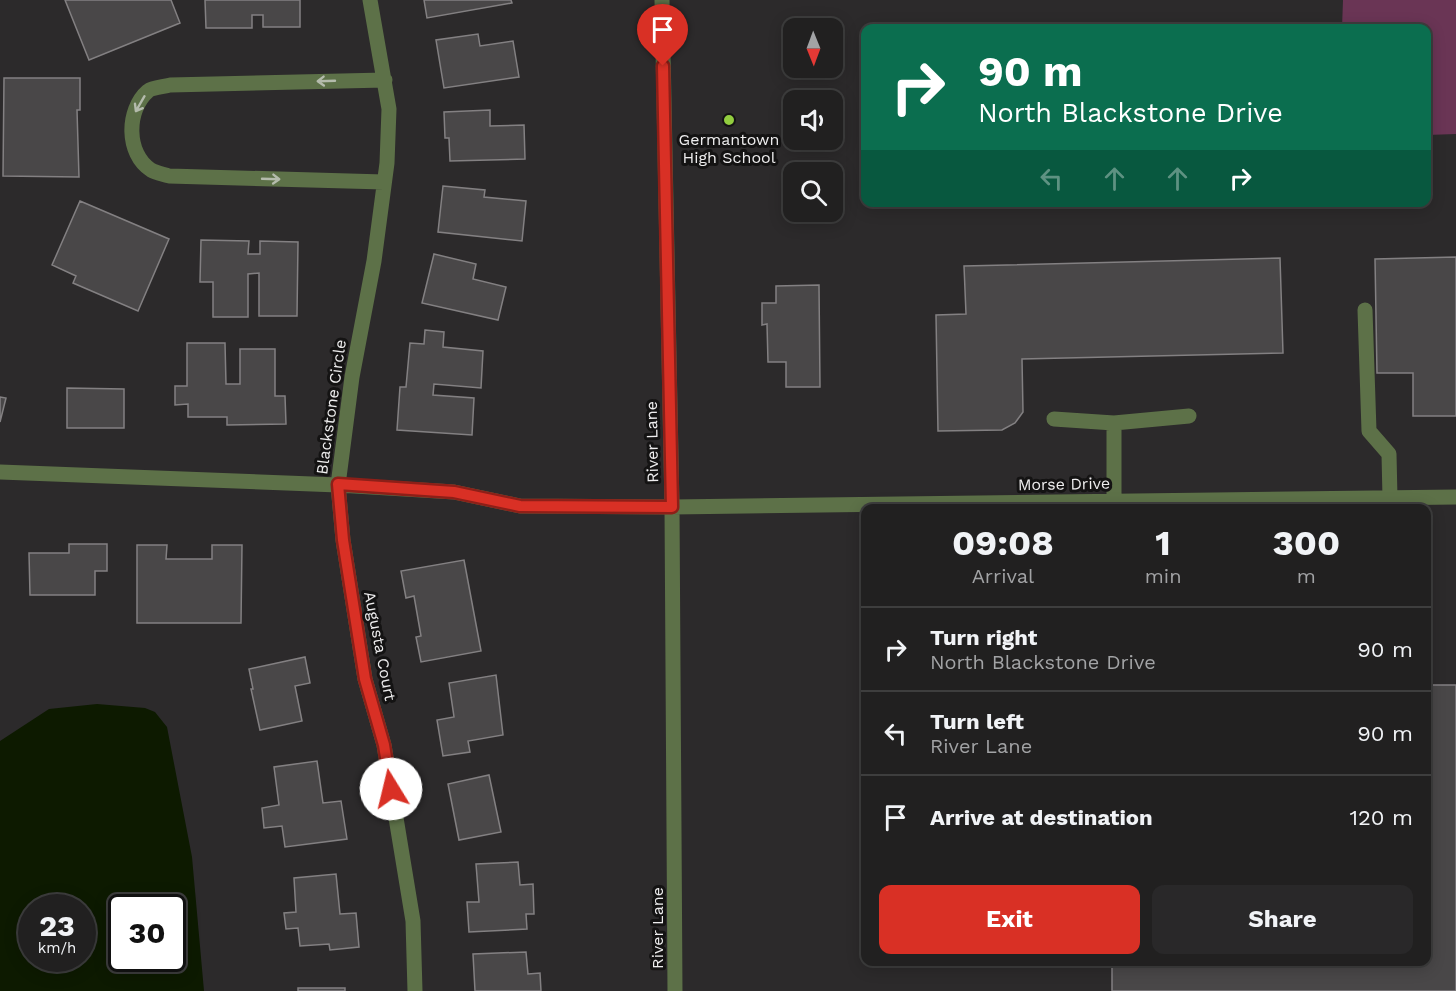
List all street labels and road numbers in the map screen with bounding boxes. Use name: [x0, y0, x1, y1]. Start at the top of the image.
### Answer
street label: Blackstone Circle: [312, 338, 350, 476]
street label: River Lane: [642, 401, 662, 483]
street label: Morse Drive: [1018, 474, 1110, 494]
street label: Augusta Court: [360, 590, 400, 703]
street label: River Lane: [648, 887, 667, 969]

